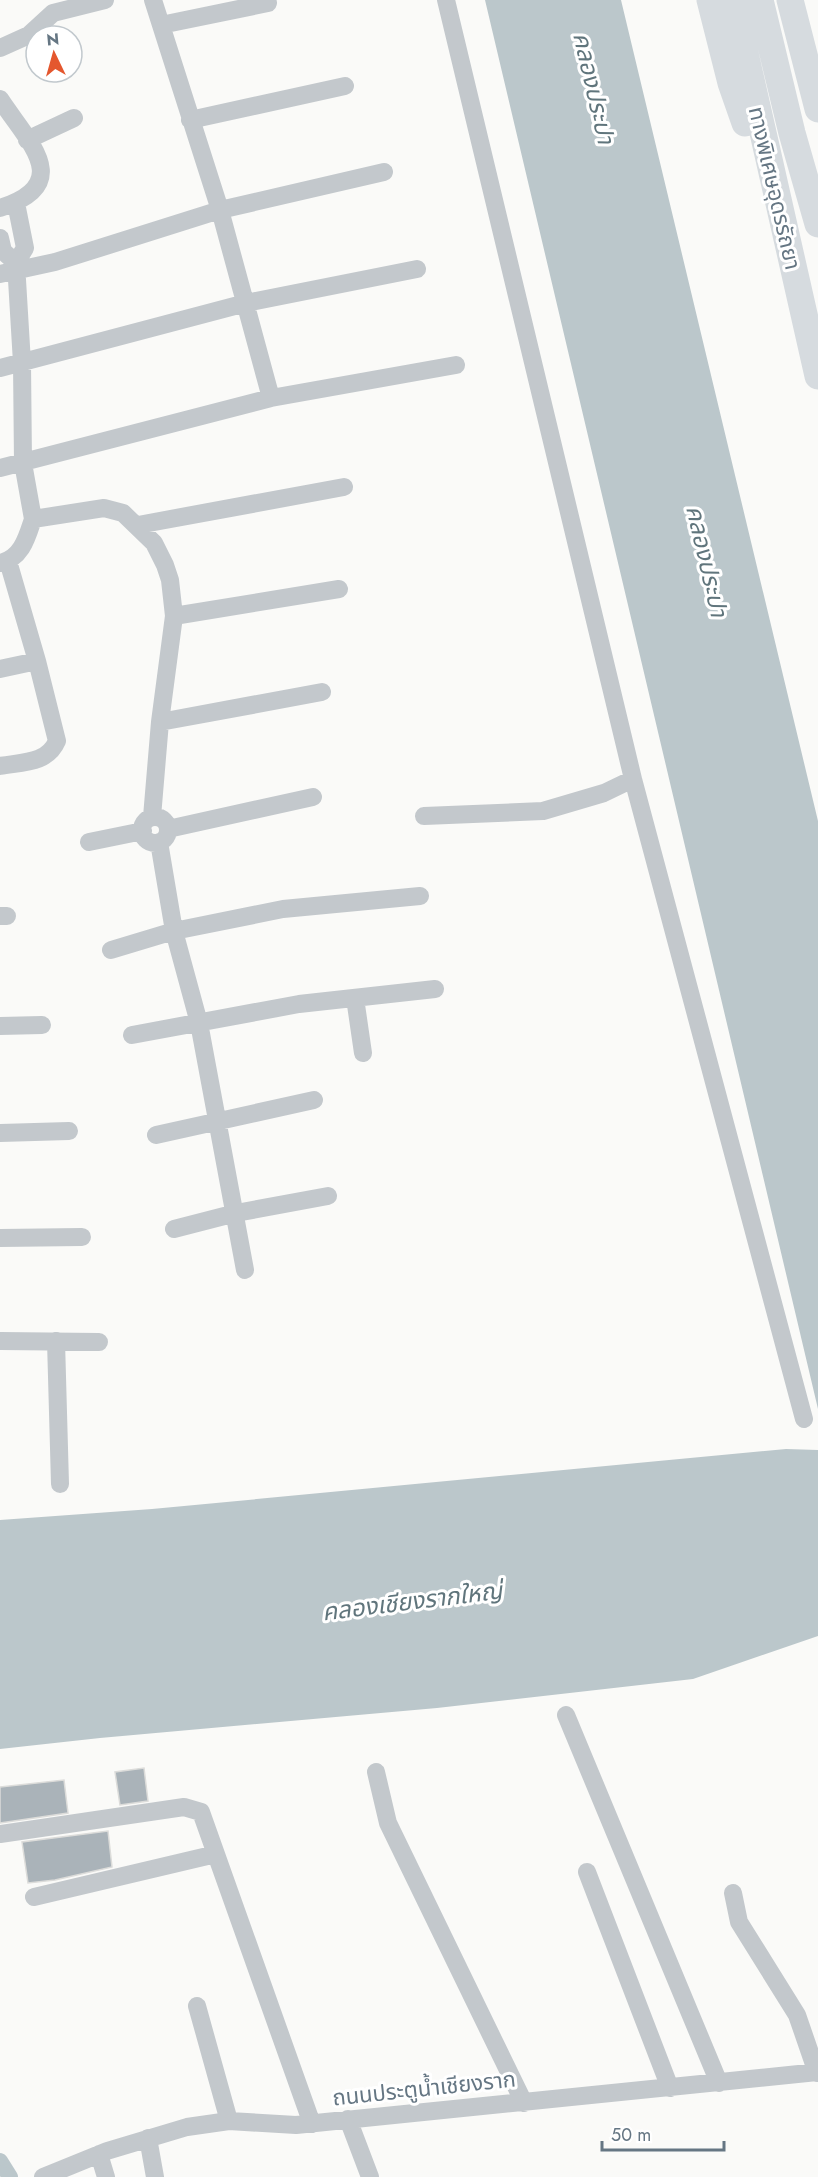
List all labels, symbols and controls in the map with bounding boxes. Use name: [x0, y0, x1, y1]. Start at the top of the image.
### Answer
north arrow: [24, 24, 84, 84]
text: N: [45, 28, 60, 52]
water label: คลองประปา: [564, 29, 624, 149]
street label: ทางพิเศษอุดรรัถยา: [741, 103, 809, 273]
water label: คลองประปา: [677, 502, 737, 622]
water label: คลองเชียงรากใหญ่: [320, 1572, 507, 1629]
street label: ถนนประตูน้ำเชียงราก: [331, 2062, 517, 2114]
scale bar: [602, 2114, 724, 2152]
text: 50 m: [611, 2122, 651, 2148]

